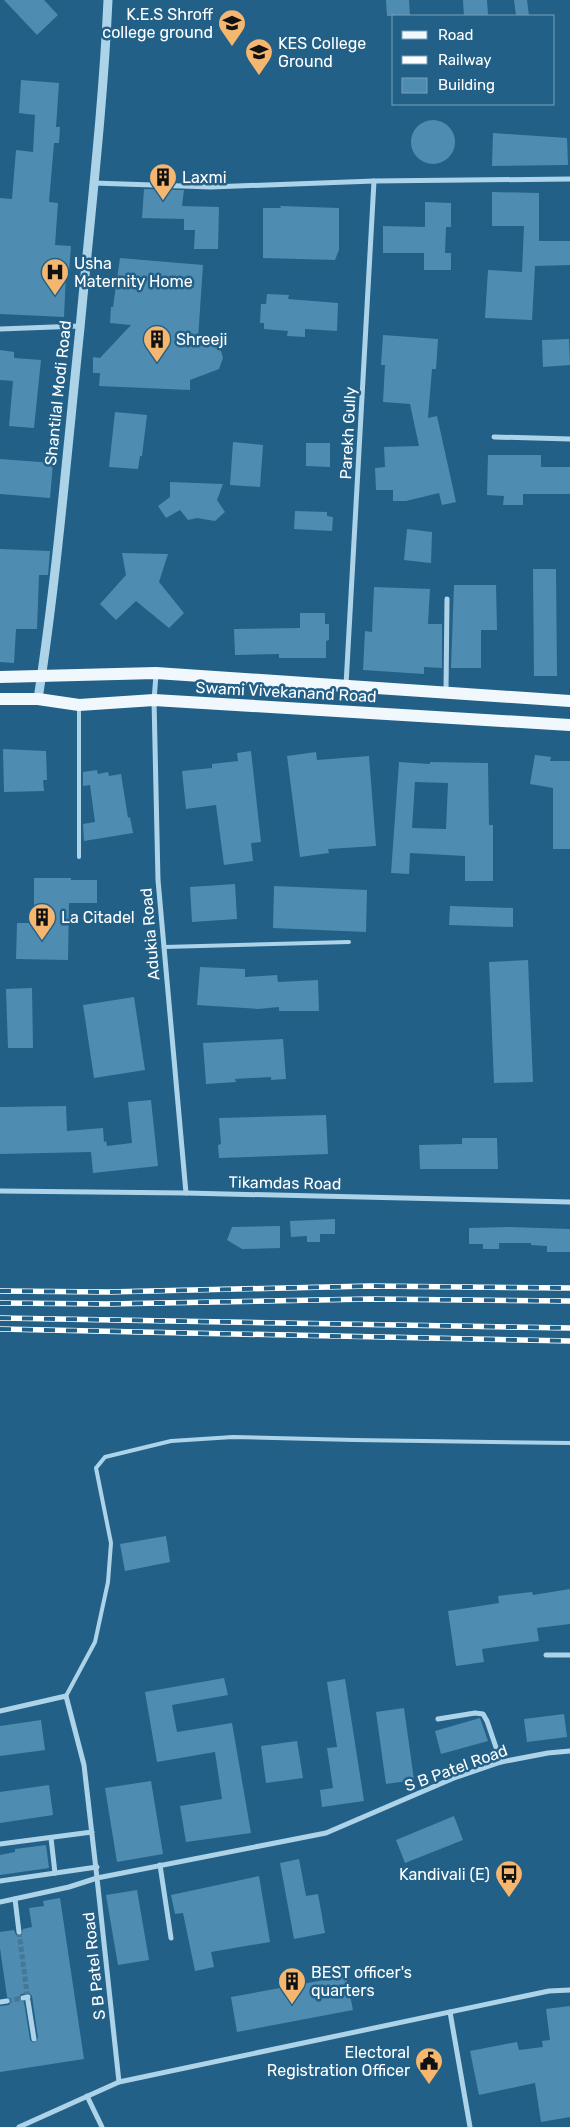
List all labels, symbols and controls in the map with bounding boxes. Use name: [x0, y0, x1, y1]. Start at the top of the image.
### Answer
place label: K.E.S Shroff college ground: [102, 5, 213, 42]
school or university icon: K.E.S Shroff college ground: [217, 8, 247, 47]
legend: [392, 15, 555, 105]
text: Road: [438, 26, 474, 44]
place label: KES College Ground: [278, 34, 366, 71]
school or university icon: KES College Ground: [244, 37, 274, 76]
text: Railway: [438, 51, 492, 69]
text: Building: [438, 76, 495, 94]
building icon: Laxmi: [148, 162, 178, 201]
place label: Laxmi: [182, 168, 227, 187]
place label: Usha Maternity Home: [74, 254, 193, 291]
hospital icon: Usha Maternity Home: [40, 257, 70, 296]
street label: Shantilal Modi Road: [41, 319, 75, 467]
building icon: Shreeji: [142, 324, 172, 363]
place label: Shreeji: [176, 330, 227, 349]
street label: Parekh Gully: [336, 386, 360, 480]
street label: Swami Vivekanand Road: [195, 678, 377, 706]
street label: Adukia Road: [137, 887, 163, 981]
building icon: La Citadel: [27, 902, 57, 941]
place label: La Citadel: [61, 908, 135, 927]
street label: Tikamdas Road: [229, 1173, 341, 1193]
street label: S B Patel Road: [402, 1741, 510, 1795]
bus stop icon: Kandivali (E): [494, 1859, 524, 1898]
place label: Kandivali (E): [399, 1865, 490, 1884]
street label: S B Patel Road: [79, 1911, 109, 2021]
place label: BEST officer's quarters: [311, 1963, 412, 2000]
building icon: BEST officer's quarters: [277, 1966, 307, 2005]
place label: Electoral Registration Officer: [267, 2043, 410, 2080]
public building icon: Electoral Registration Officer: [414, 2046, 444, 2085]

